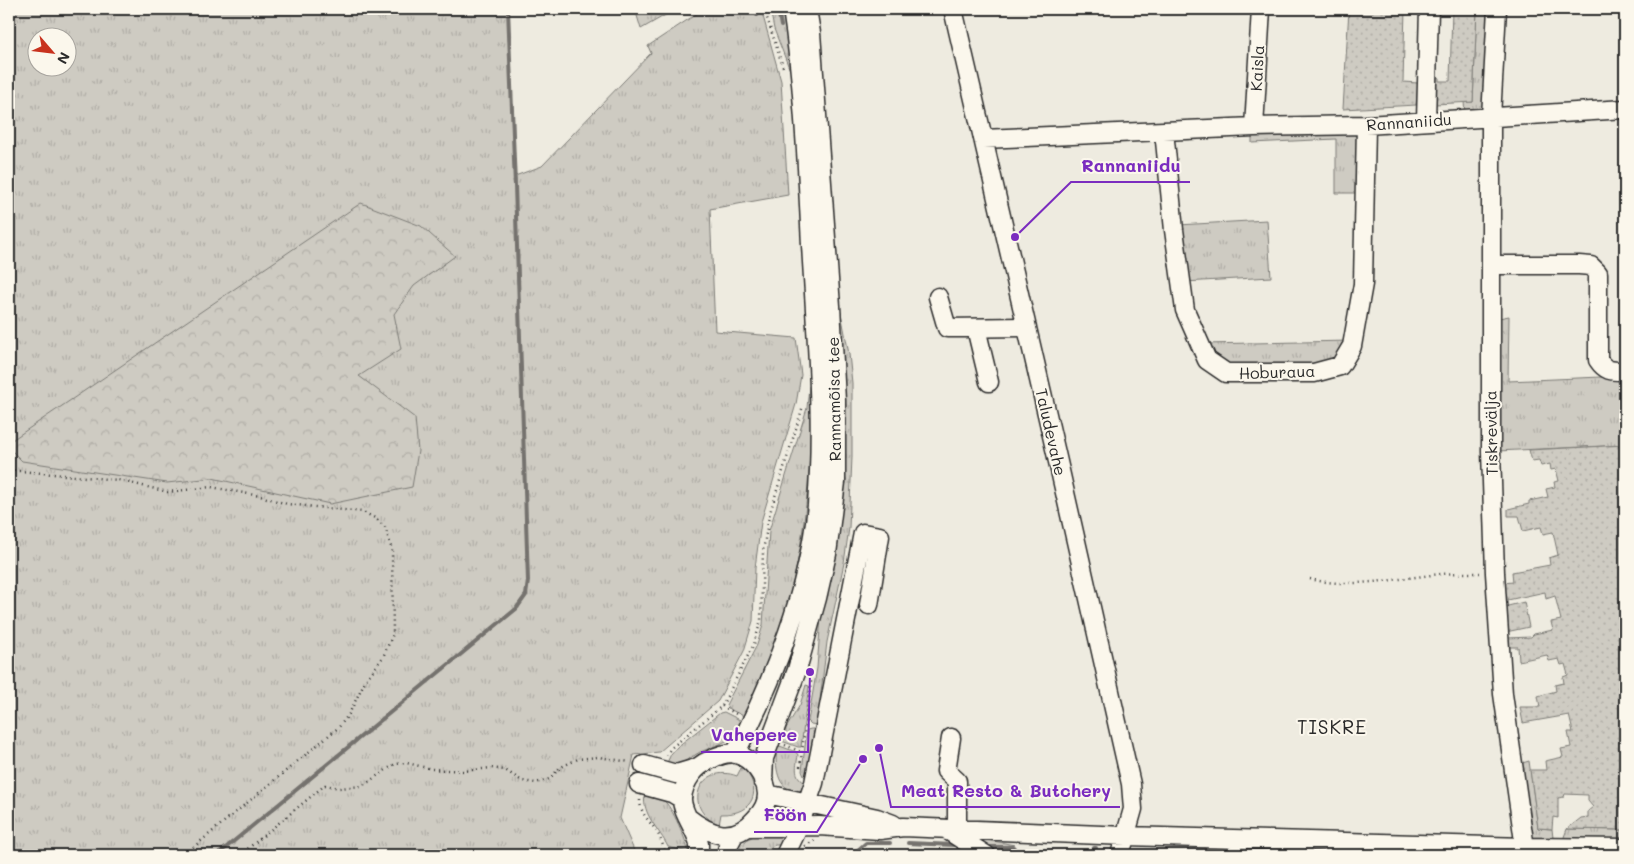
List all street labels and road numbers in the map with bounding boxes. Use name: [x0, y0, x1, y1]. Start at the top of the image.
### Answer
street label: Kaisla: [1245, 44, 1268, 92]
street label: Rannaniidu: [1366, 108, 1452, 135]
street label: Rannamõisa tee: [822, 336, 845, 462]
street label: Hoburaua: [1238, 360, 1316, 383]
street label: Taludevahe: [1031, 386, 1072, 478]
street label: Tiskrevälja: [1479, 390, 1502, 476]

